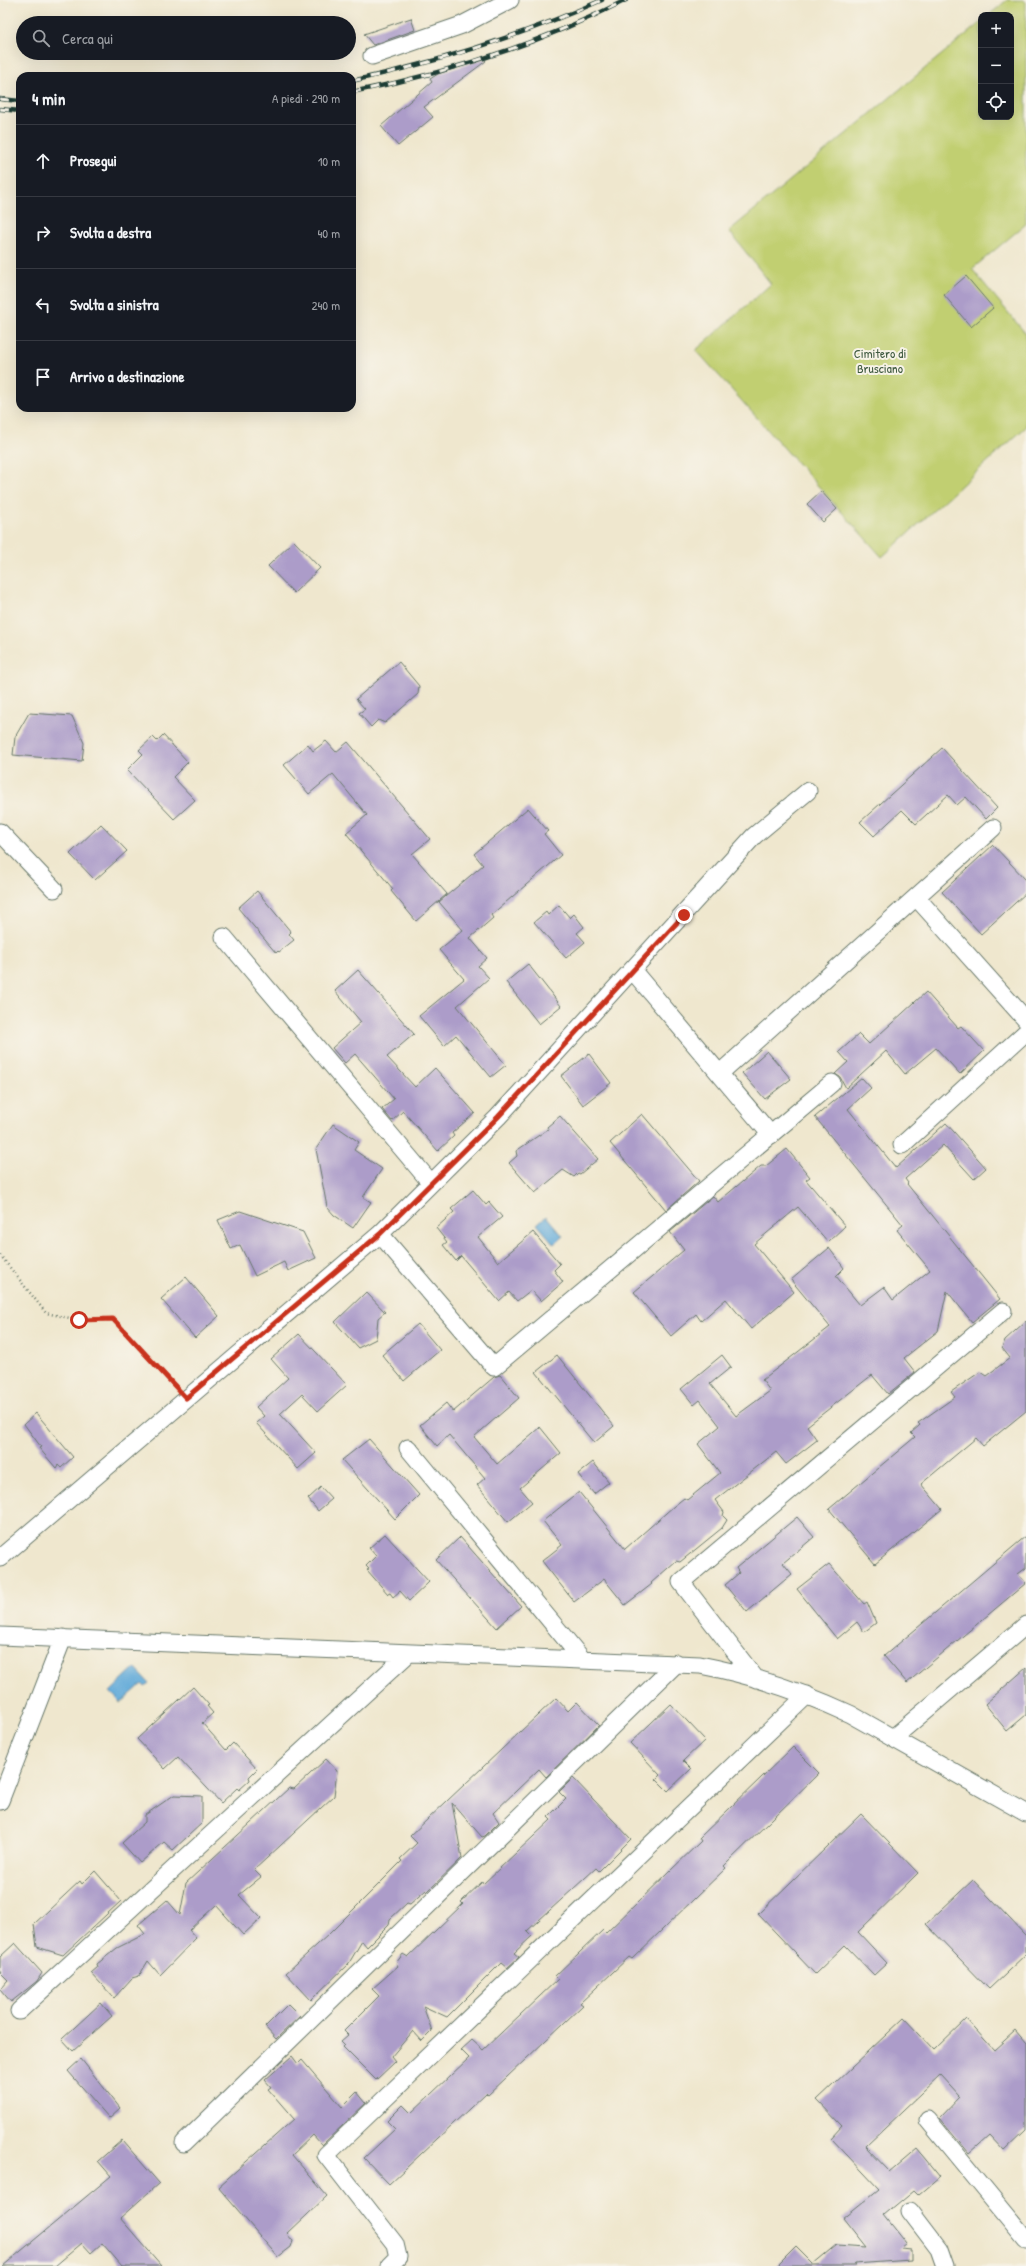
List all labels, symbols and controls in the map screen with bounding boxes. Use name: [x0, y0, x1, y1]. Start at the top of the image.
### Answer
map controls: [978, 12, 1014, 120]
button: +: [978, 12, 1014, 48]
search box: [16, 16, 356, 60]
icon: search: [30, 27, 52, 49]
text: Cerca qui: [62, 28, 113, 49]
button: −: [978, 48, 1014, 84]
button: locate: [978, 84, 1014, 120]
text: 4 min: [32, 87, 65, 110]
text: A piedi · 290 m: [272, 89, 340, 107]
icon: ahead: [32, 150, 54, 172]
text: Prosegui: [70, 150, 117, 171]
text: 10 m: [318, 152, 340, 170]
icon: right: [32, 222, 54, 244]
text: Svolta a destra: [70, 222, 151, 243]
text: 40 m: [317, 224, 340, 242]
icon: left: [32, 294, 54, 316]
text: Svolta a sinistra: [70, 294, 159, 315]
text: 240 m: [311, 296, 340, 314]
park label: Cimitero di Brusciano: [854, 344, 906, 377]
icon: arrive: [32, 366, 54, 388]
text: Arrivo a destinazione: [70, 366, 184, 387]
route end: [675, 906, 693, 924]
route start: [70, 1311, 88, 1329]

